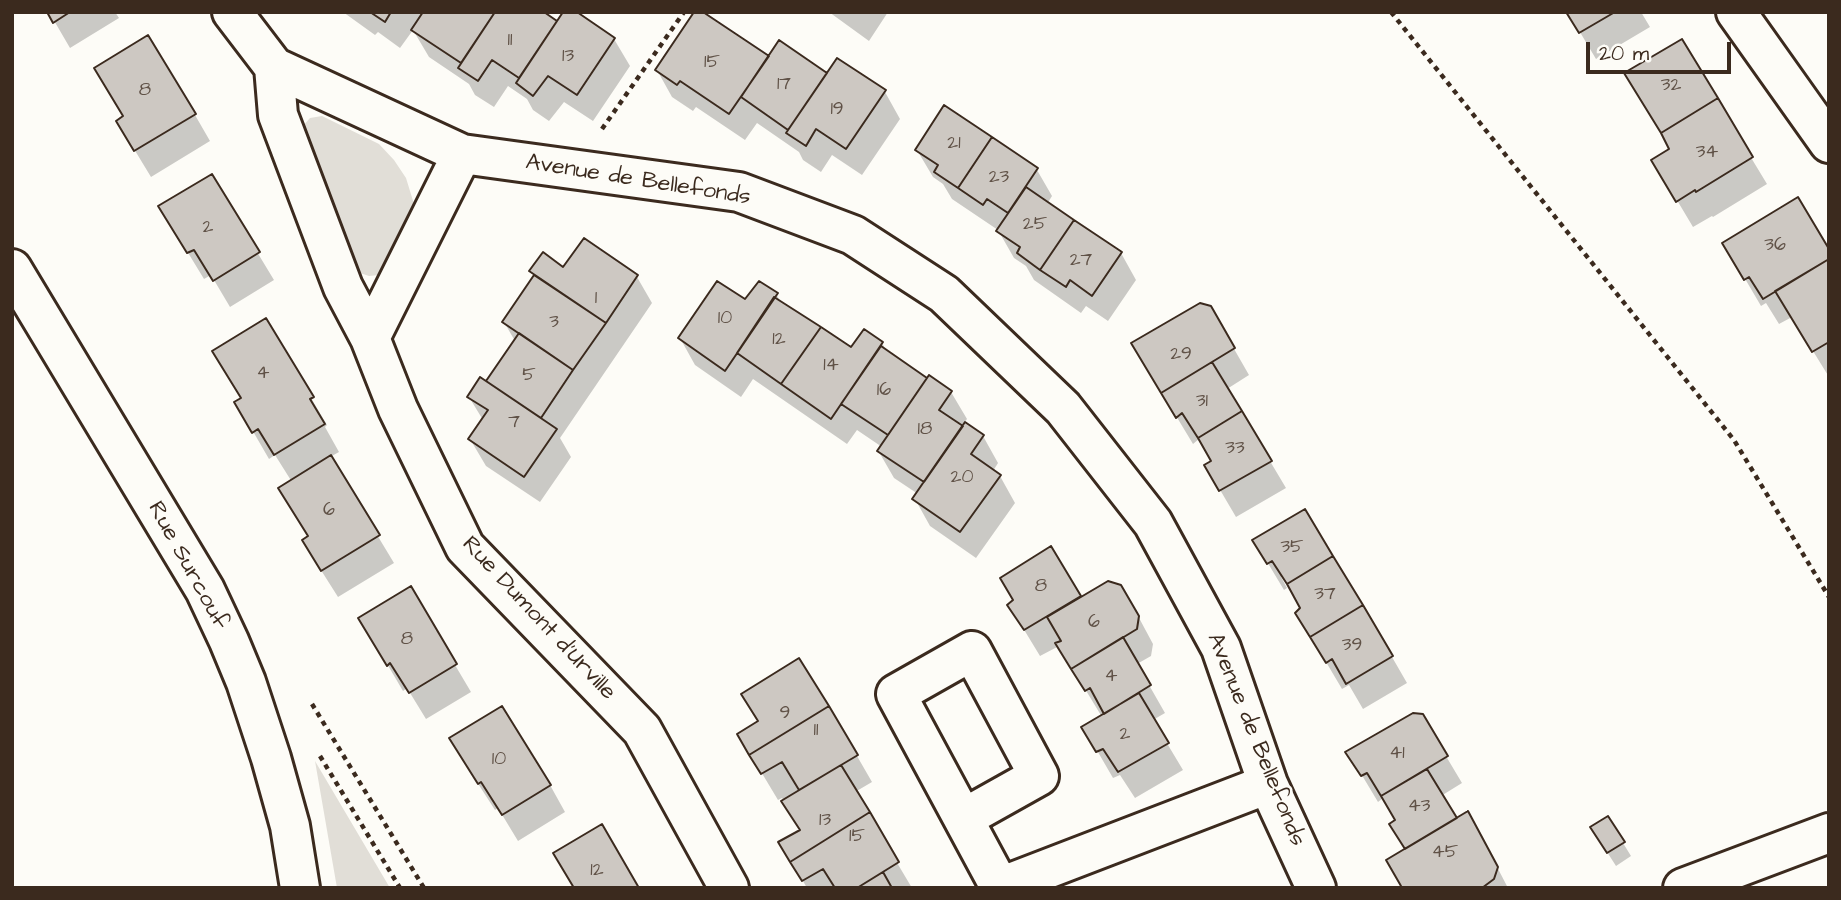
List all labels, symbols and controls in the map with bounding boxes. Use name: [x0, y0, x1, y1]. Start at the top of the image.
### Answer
scale bar: [1589, 28, 1734, 72]
house number: 11: [508, 30, 512, 52]
text: 20 m: [1599, 39, 1649, 68]
house number: 13: [562, 46, 574, 68]
house number: 15: [704, 52, 720, 74]
house number: 17: [777, 74, 791, 96]
house number: 32: [1661, 75, 1681, 97]
house number: 8: [139, 80, 151, 102]
house number: 19: [830, 99, 844, 121]
house number: 21: [947, 133, 961, 155]
house number: 34: [1696, 142, 1718, 164]
street label: Avenue de Bellefonds: [524, 150, 752, 212]
house number: 23: [989, 167, 1009, 189]
house number: 25: [1023, 214, 1047, 236]
house number: 2: [203, 217, 213, 239]
house number: 36: [1764, 235, 1786, 257]
house number: 27: [1070, 250, 1092, 272]
house number: 1: [595, 288, 597, 310]
house number: 10: [718, 308, 732, 330]
house number: 3: [549, 312, 559, 334]
house number: 12: [772, 329, 786, 351]
house number: 29: [1170, 344, 1192, 366]
house number: 14: [823, 355, 839, 377]
house number: 4: [257, 363, 269, 385]
house number: 5: [522, 365, 536, 387]
house number: 16: [877, 380, 891, 402]
house number: 31: [1196, 391, 1208, 413]
house number: 7: [508, 412, 520, 434]
house number: 18: [918, 419, 932, 441]
house number: 33: [1225, 438, 1245, 460]
house number: 20: [951, 467, 973, 489]
street label: Rue Surcouf: [141, 497, 233, 635]
house number: 6: [323, 500, 335, 522]
street label: Rue Dumont d'Urville: [455, 532, 621, 706]
house number: 35: [1280, 537, 1304, 559]
house number: 8: [1035, 576, 1047, 598]
house number: 37: [1314, 584, 1336, 606]
house number: 6: [1088, 612, 1100, 634]
house number: 8: [401, 629, 413, 651]
street label: Avenue de Bellefonds: [1200, 629, 1310, 851]
house number: 39: [1342, 635, 1362, 657]
house number: 4: [1105, 666, 1117, 688]
house number: 9: [780, 703, 790, 725]
house number: 11: [814, 720, 818, 742]
house number: 2: [1120, 724, 1130, 746]
house number: 41: [1389, 743, 1405, 765]
house number: 10: [492, 749, 506, 771]
house number: 43: [1408, 796, 1430, 818]
house number: 13: [819, 810, 831, 832]
house number: 15: [849, 826, 865, 848]
house number: 45: [1432, 842, 1458, 864]
house number: 12: [590, 860, 604, 882]

